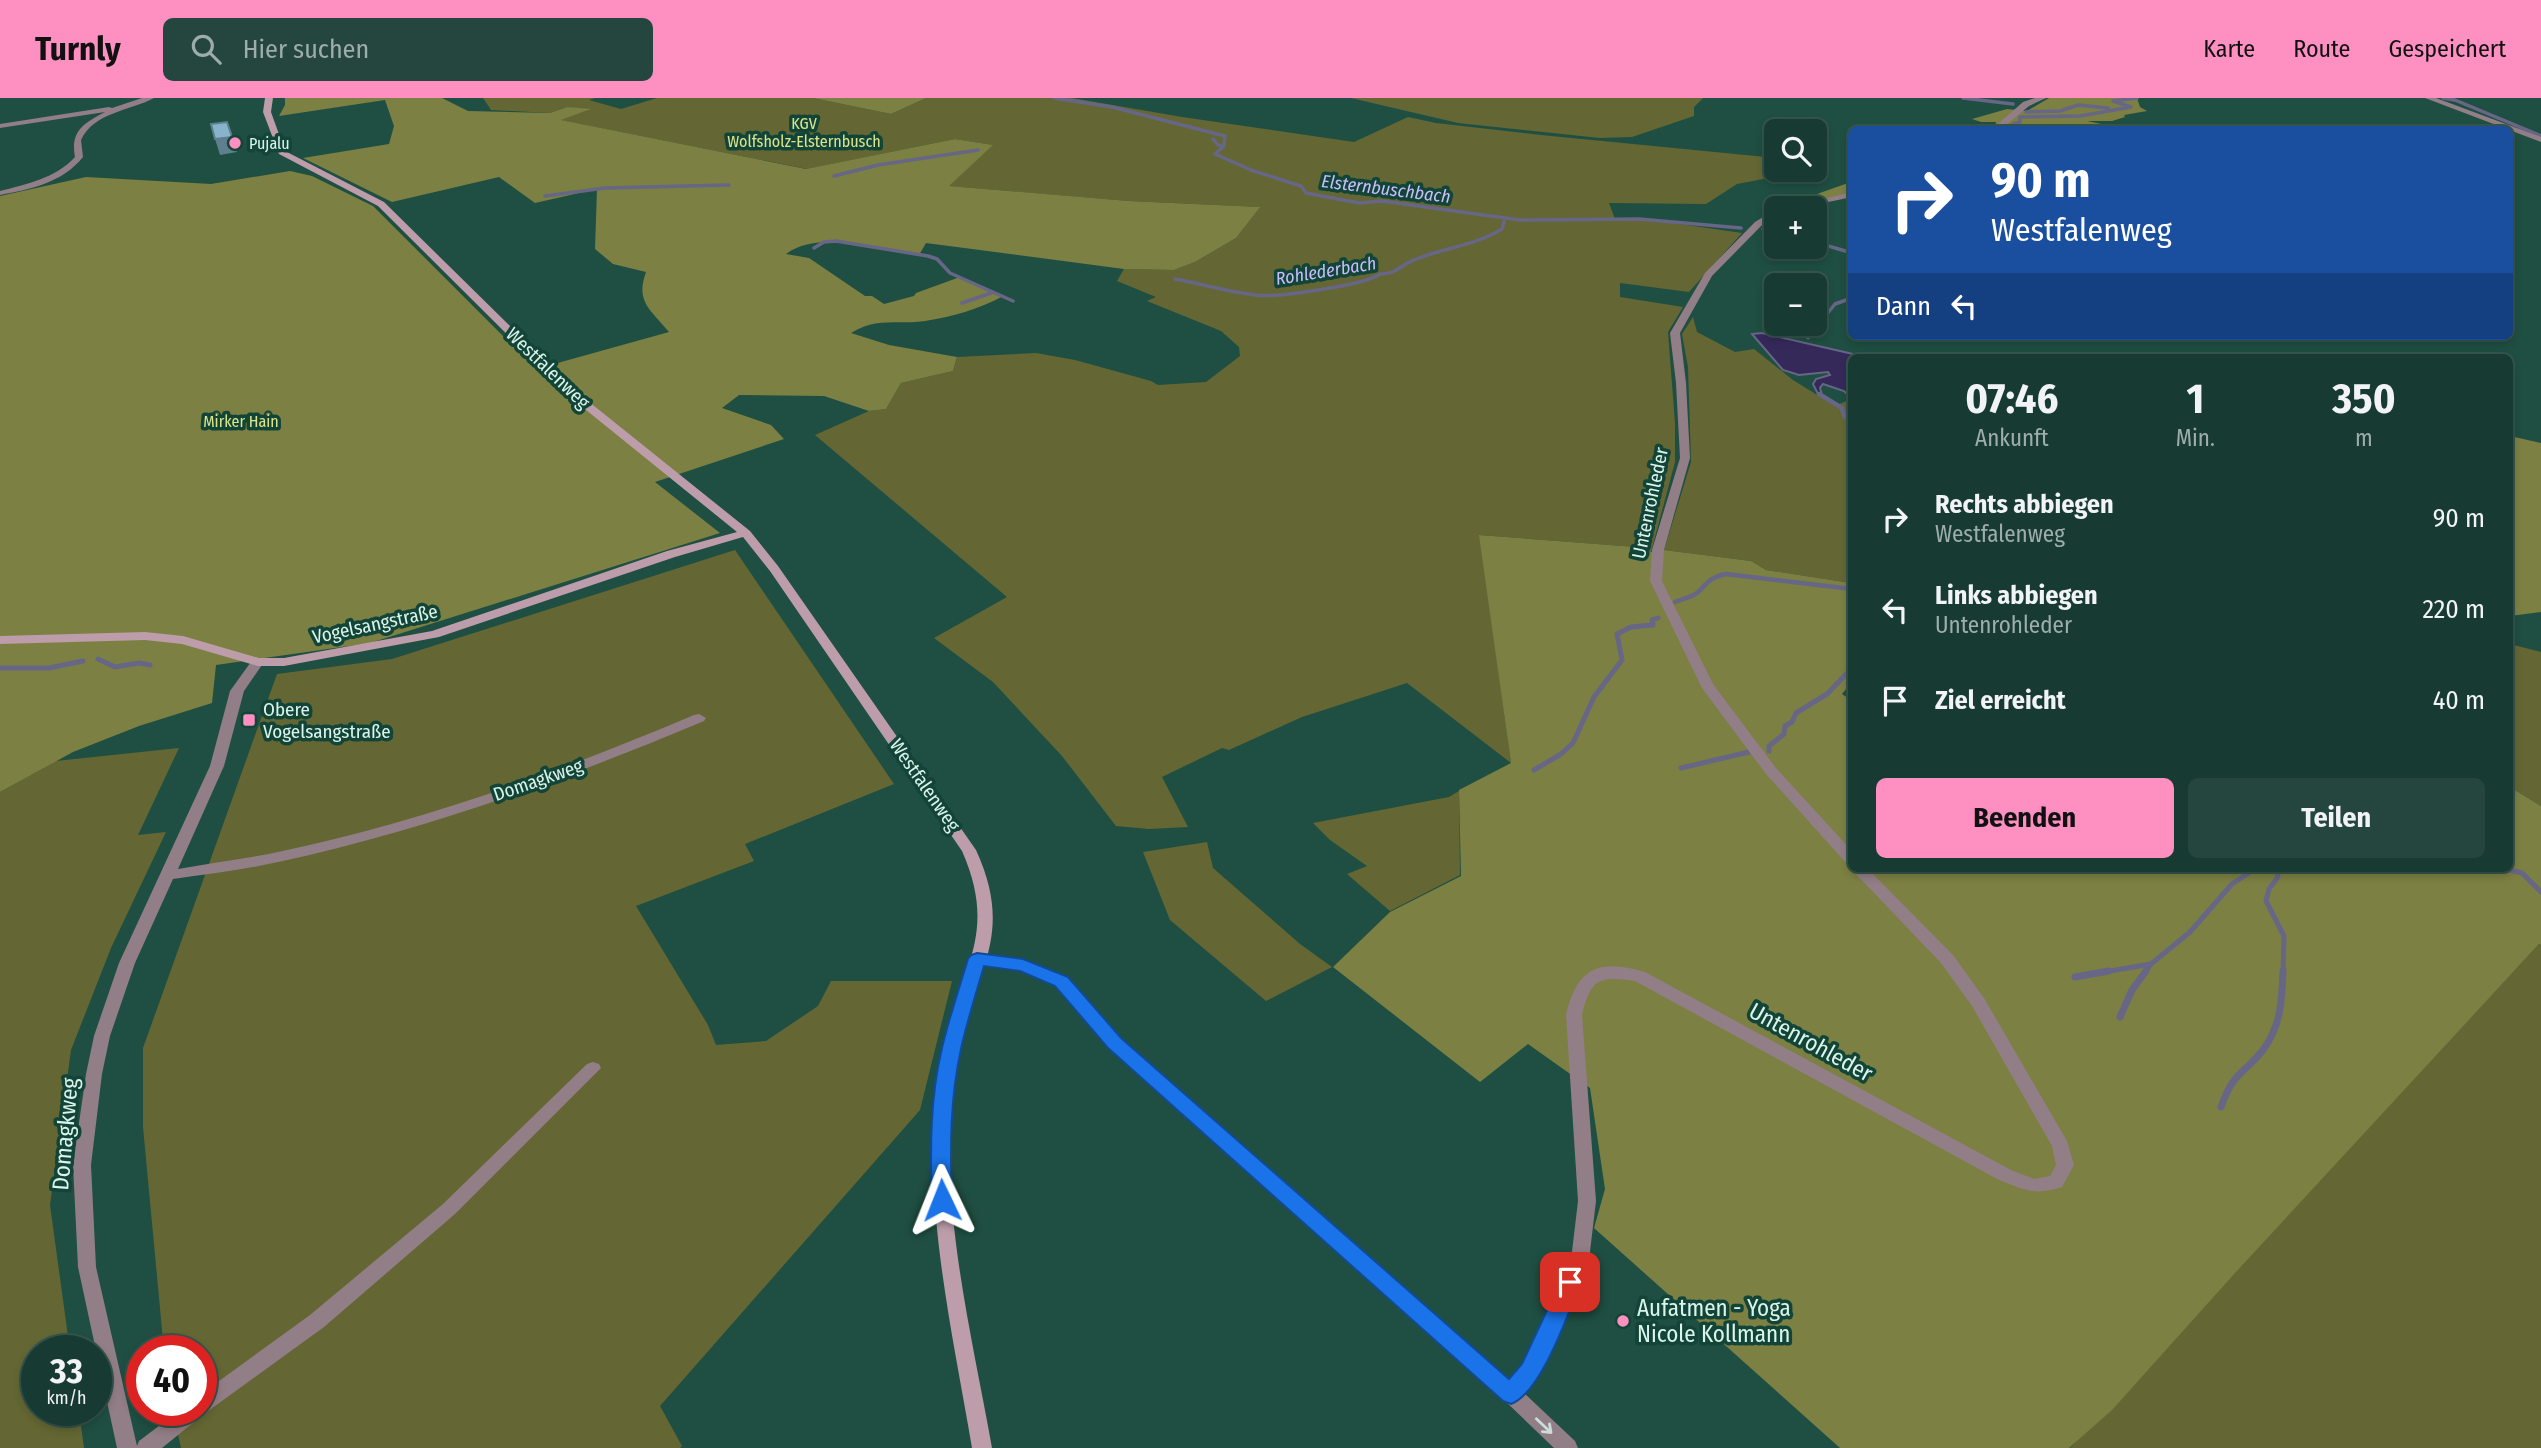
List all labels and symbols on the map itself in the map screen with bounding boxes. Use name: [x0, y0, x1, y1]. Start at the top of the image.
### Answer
park label: KGV Wolfsholz-Elsternbusch: [727, 114, 881, 151]
place label: Pujalu: [249, 134, 290, 153]
marker: Pujalu: [227, 135, 243, 151]
water label: Elsternbuschbach: [1320, 170, 1452, 208]
water label: Rohlederbach: [1274, 252, 1378, 290]
street label: Westfalenweg: [501, 322, 595, 414]
park label: Mirker Hain: [203, 412, 279, 431]
street label: Untenrohleder: [1627, 445, 1673, 561]
street label: Vogelsangstraße: [310, 599, 440, 649]
place label: Obere Vogelsangstraße: [263, 698, 391, 743]
marker: Obere Vogelsangstraße: [241, 712, 257, 728]
street label: Westfalenweg: [885, 734, 965, 836]
street label: Domagkweg: [490, 754, 586, 806]
street label: Untenrohleder: [1744, 997, 1878, 1087]
street label: Domagkweg: [46, 1076, 84, 1191]
position arrow: [905, 1163, 979, 1237]
pin: [1540, 1252, 1600, 1312]
place label: Aufatmen - Yoga Nicole Kollmann: [1637, 1294, 1791, 1348]
marker: Aufatmen - Yoga Nicole Kollmann: [1615, 1313, 1631, 1329]
speed limit sign: 40: [126, 1335, 217, 1426]
one-way arrow: [1535, 1417, 1552, 1434]

